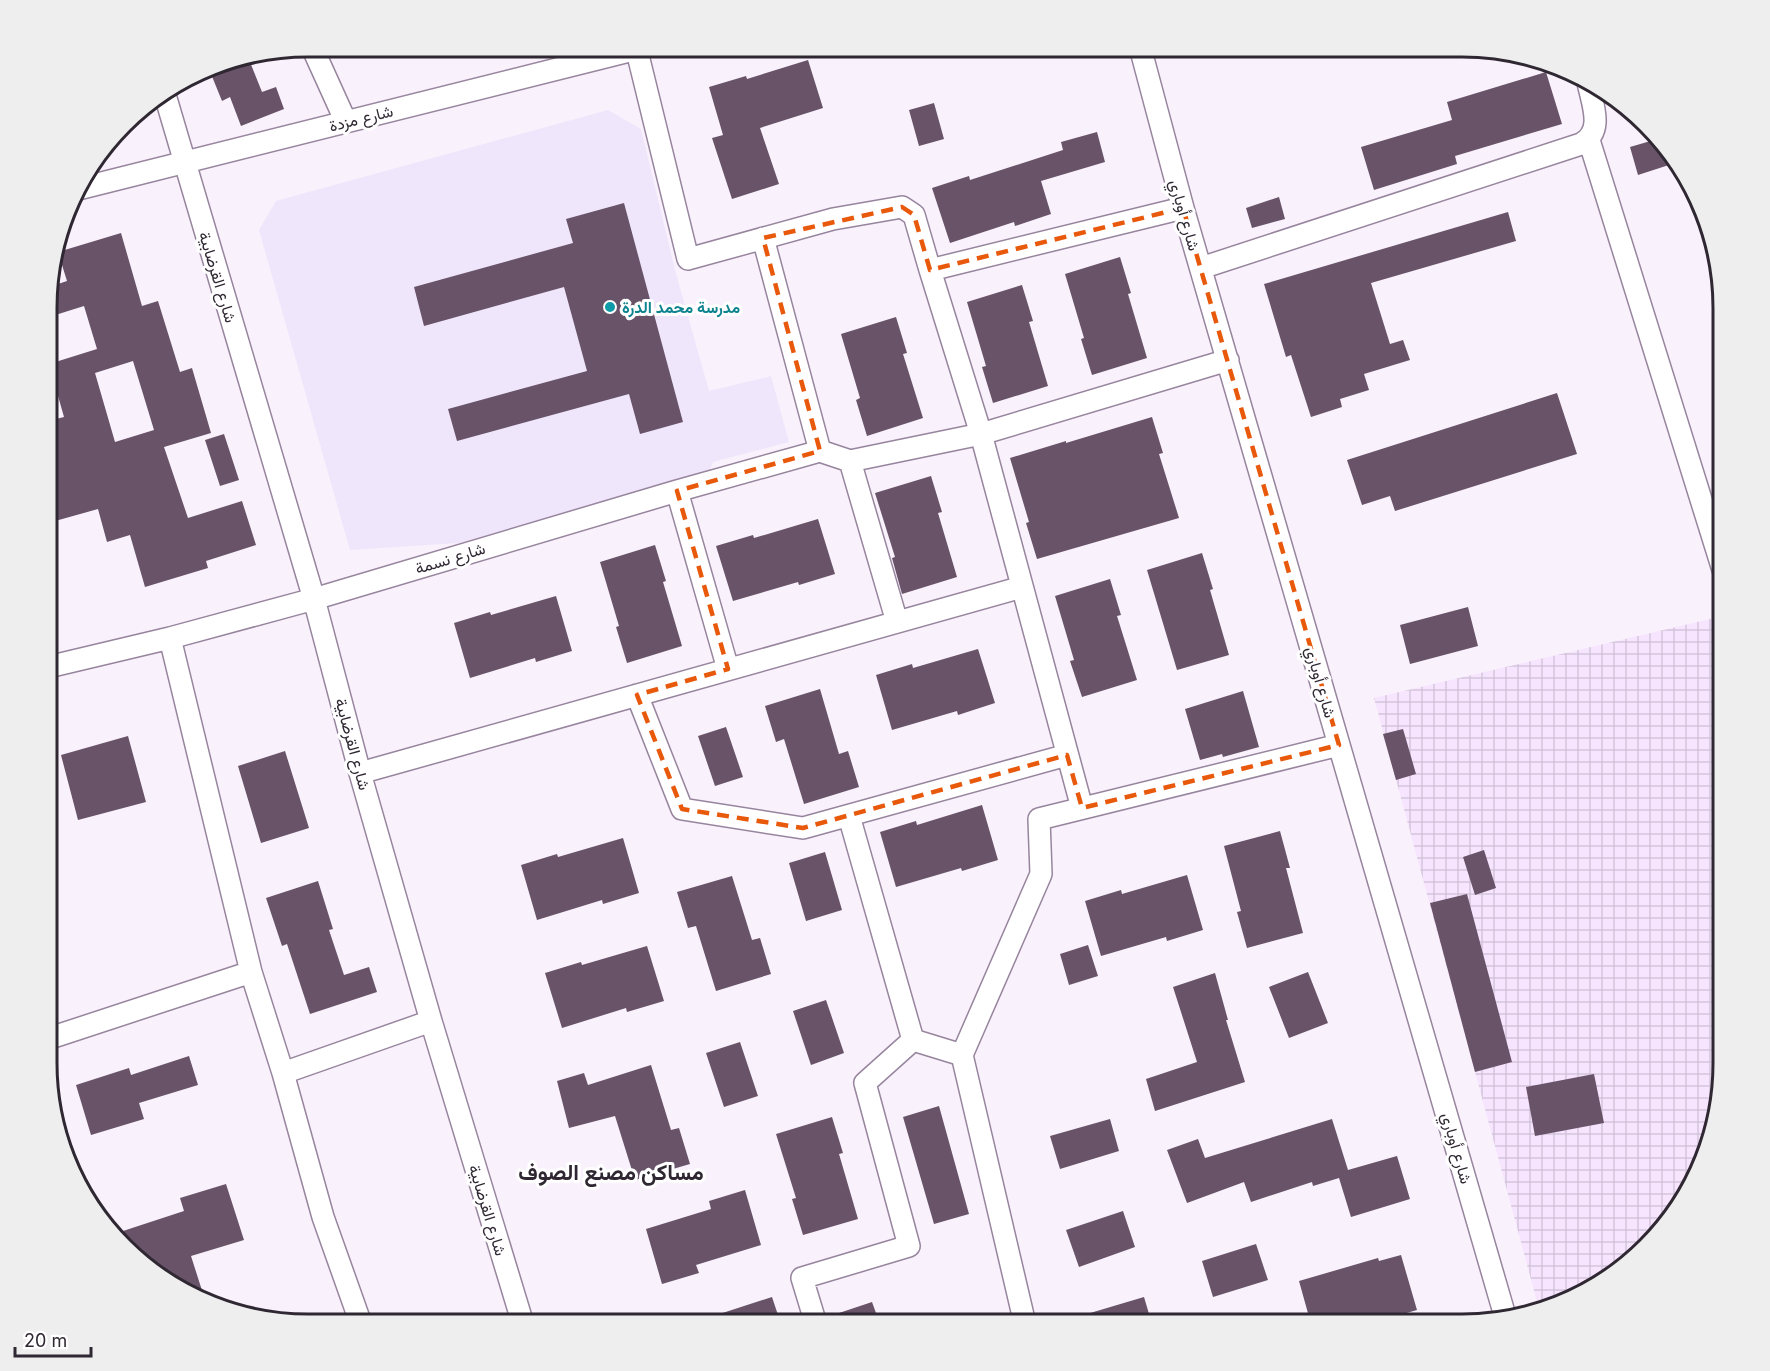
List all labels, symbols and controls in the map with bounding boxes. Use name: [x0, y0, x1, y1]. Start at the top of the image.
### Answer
street label: شارع مزدة: [327, 100, 396, 138]
street label: شارع أوباري: [1161, 177, 1205, 254]
street label: شارع القرضابية: [193, 229, 241, 326]
place label: مدرسة محمد الدرة: [622, 297, 740, 318]
marker: مدرسة محمد الدرة: [603, 300, 617, 314]
street label: شارع نسمة: [413, 538, 488, 580]
street label: شارع أوباري: [1297, 644, 1341, 721]
street label: شارع القرضابية: [329, 696, 375, 793]
street label: شارع أوباري: [1433, 1110, 1477, 1187]
district label: مساكن مصنع الصوف: [518, 1159, 704, 1187]
street label: شارع القرضابية: [463, 1162, 511, 1259]
scale bar: [15, 1320, 92, 1358]
text: 20 m: [24, 1330, 67, 1351]

